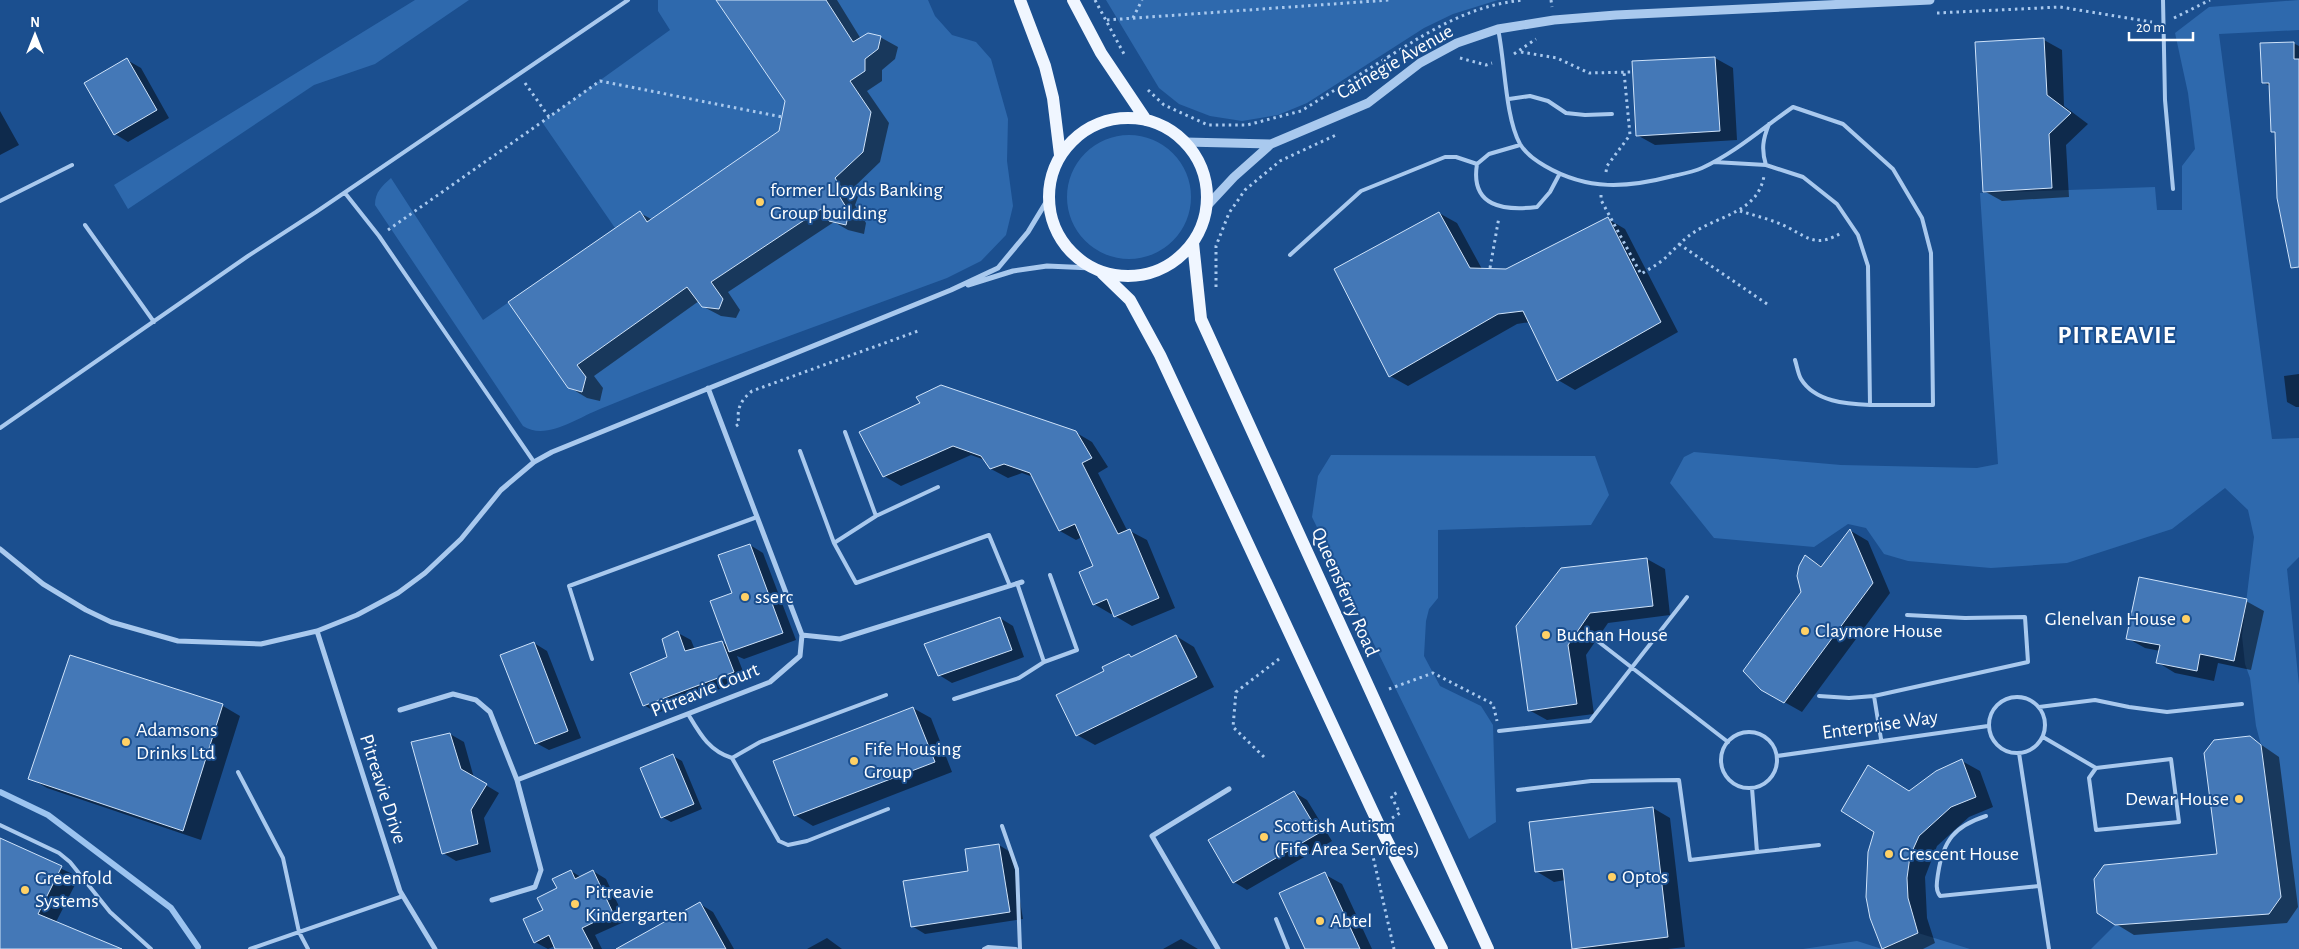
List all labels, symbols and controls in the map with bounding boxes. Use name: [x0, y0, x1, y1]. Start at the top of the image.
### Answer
north arrow: [10, 10, 60, 60]
scale bar: [2129, 10, 2193, 42]
text: N: [30, 16, 40, 30]
text: 20 m: [2136, 20, 2165, 35]
street label: Carnegie Avenue: [1333, 21, 1457, 103]
place label: former Lloyds Banking Group building: [770, 180, 943, 223]
marker: former Lloyds Banking Group building: [754, 196, 766, 208]
district label: PITREAVIE: [2058, 323, 2176, 348]
street label: Queensferry Road: [1308, 525, 1382, 659]
place label: sserc: [755, 587, 793, 607]
marker: sserc: [739, 591, 751, 603]
place label: Glenelvan House: [2045, 609, 2176, 629]
marker: Glenelvan House: [2180, 613, 2192, 625]
place label: Claymore House: [1815, 621, 1942, 641]
place label: Buchan House: [1556, 625, 1668, 645]
marker: Claymore House: [1799, 625, 1811, 637]
marker: Buchan House: [1540, 629, 1552, 641]
street label: Pitreavie Court: [648, 659, 763, 721]
street label: Enterprise Way: [1821, 707, 1940, 743]
place label: Adamsons Drinks Ltd: [136, 720, 217, 763]
street label: Pitreavie Drive: [356, 732, 410, 846]
marker: Adamsons Drinks Ltd: [120, 736, 132, 748]
place label: Fife Housing Group: [864, 739, 962, 782]
marker: Fife Housing Group: [848, 755, 860, 767]
place label: Dewar House: [2125, 789, 2229, 809]
marker: Dewar House: [2233, 793, 2245, 805]
place label: Scottish Autism (Fife Area Services): [1274, 816, 1420, 859]
marker: Scottish Autism (Fife Area Services): [1258, 831, 1270, 843]
place label: Crescent House: [1899, 844, 2019, 864]
marker: Crescent House: [1883, 848, 1895, 860]
place label: Optos: [1622, 867, 1668, 887]
place label: Greenfold Systems: [35, 868, 112, 911]
marker: Optos: [1606, 871, 1618, 883]
place label: Pitreavie Kindergarten: [585, 882, 688, 925]
marker: Greenfold Systems: [19, 884, 31, 896]
marker: Pitreavie Kindergarten: [569, 898, 581, 910]
place label: Abtel: [1330, 911, 1372, 931]
marker: Abtel: [1314, 915, 1326, 927]

